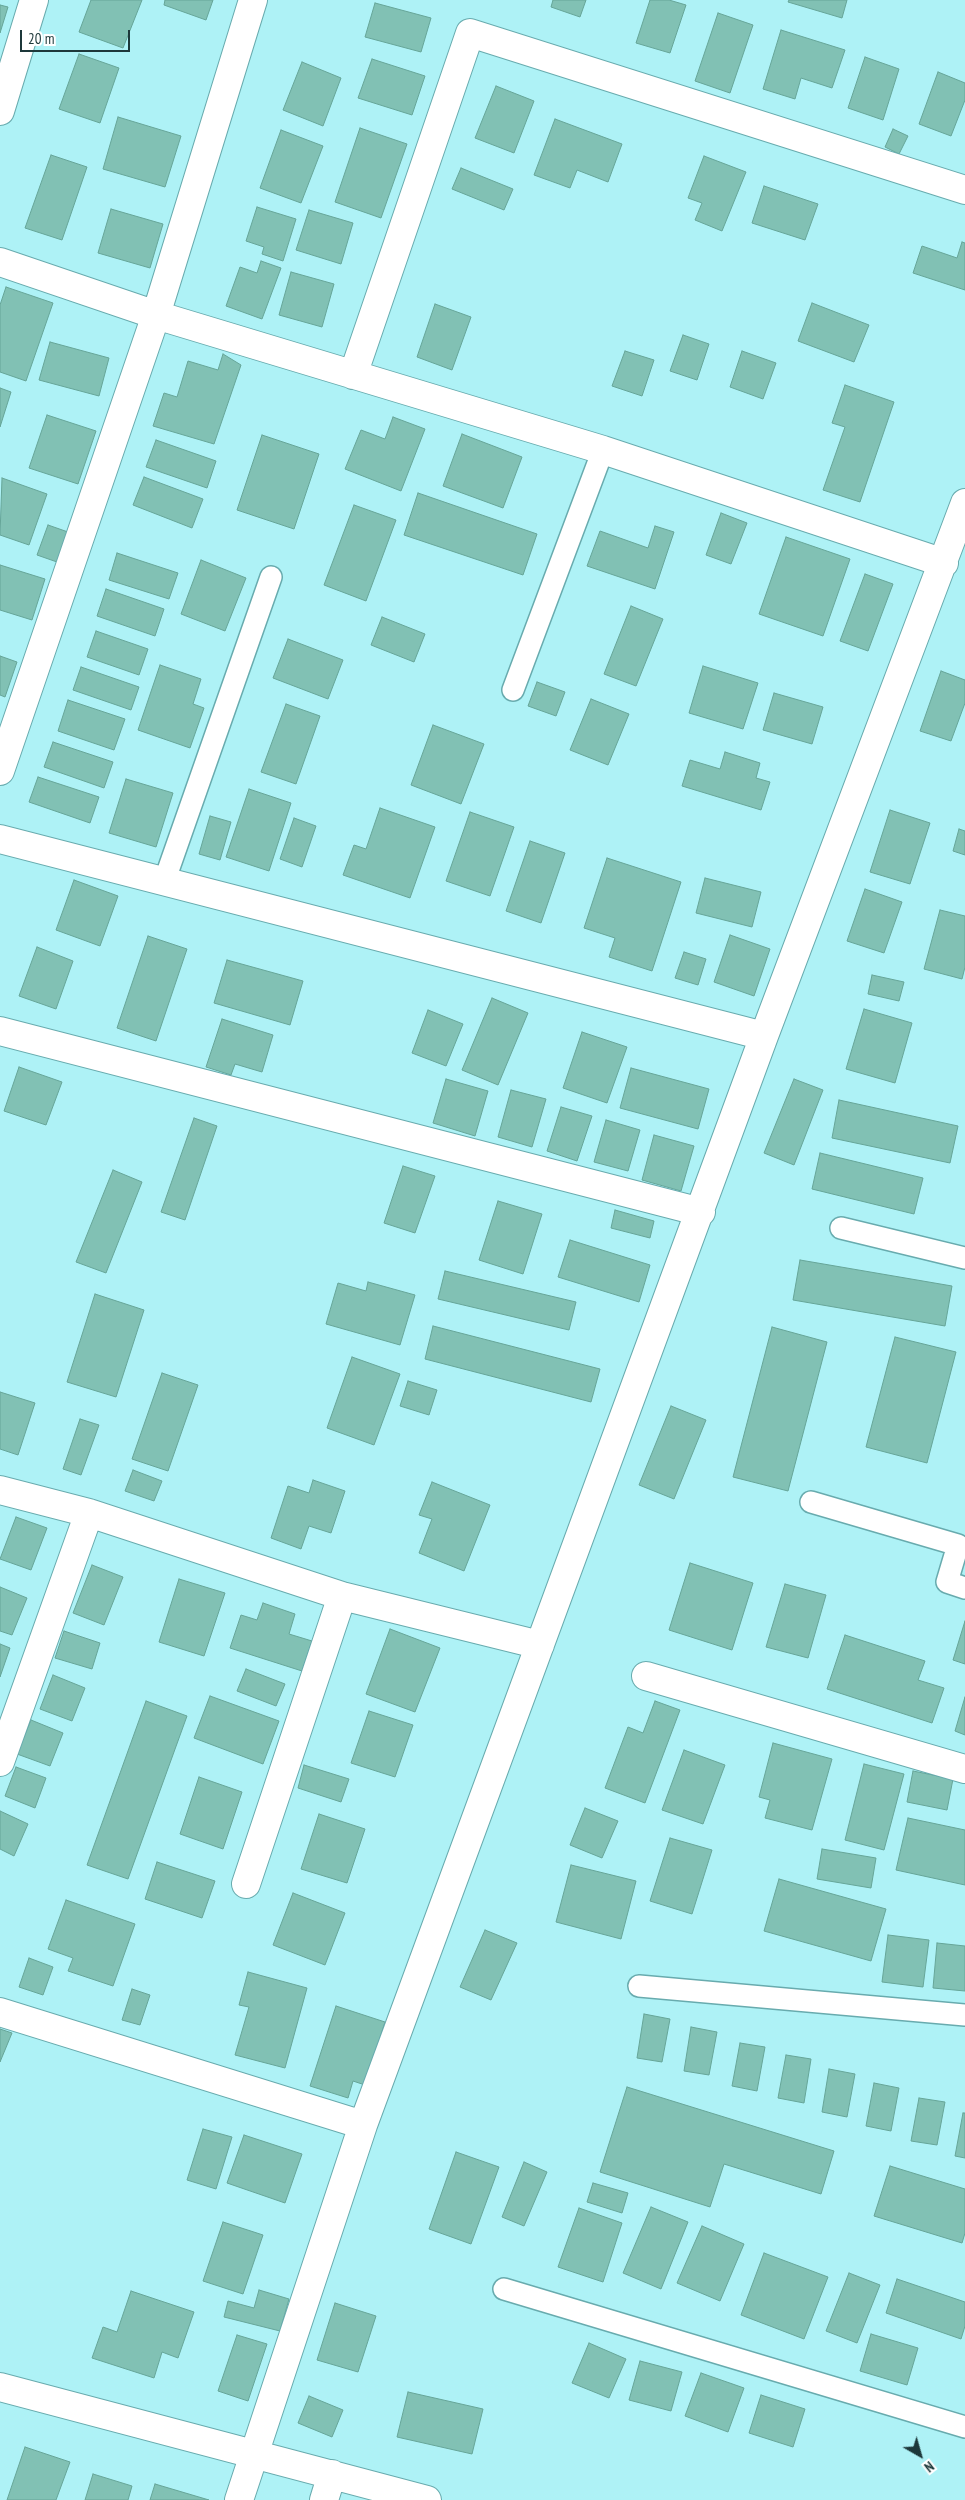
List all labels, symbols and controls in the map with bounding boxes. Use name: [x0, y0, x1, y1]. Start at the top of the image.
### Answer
scale bar: [22, 20, 132, 52]
text: 20 m: [28, 29, 54, 48]
north arrow: [895, 2430, 945, 2480]
text: N: [921, 2457, 938, 2476]

